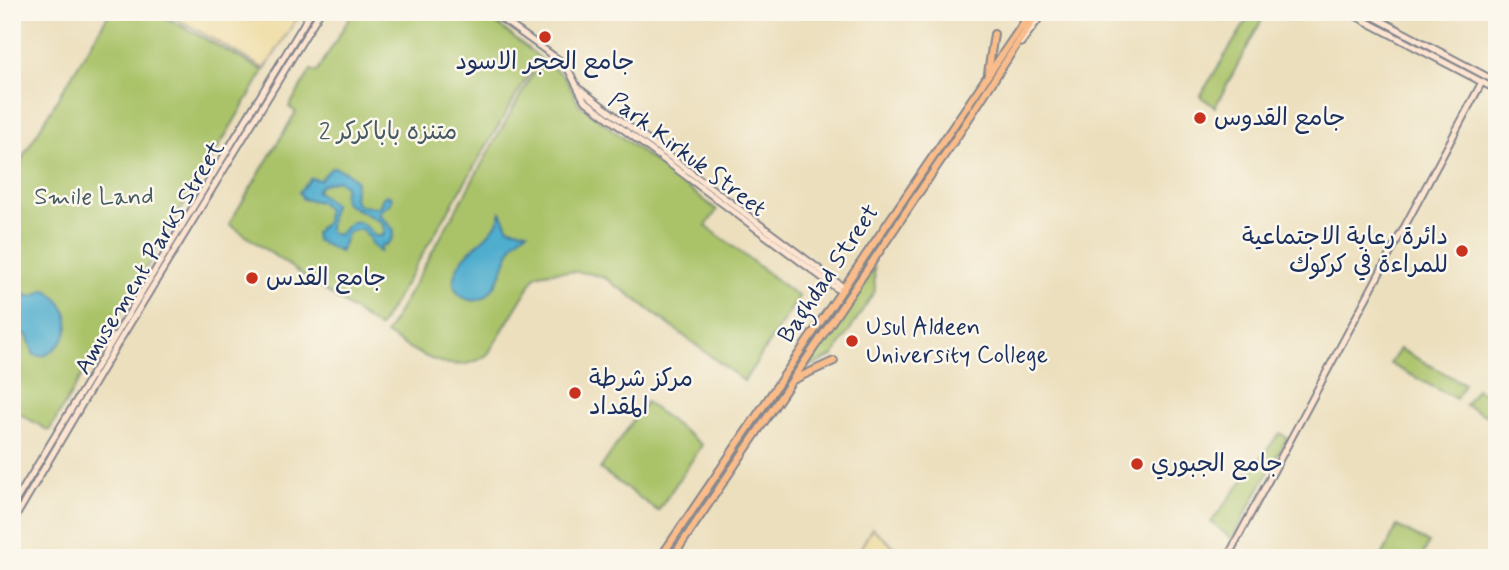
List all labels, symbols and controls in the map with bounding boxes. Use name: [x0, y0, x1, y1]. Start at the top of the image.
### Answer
marker: جامع الحجر الاسود: [537, 29, 553, 45]
place label: جامع الحجر الاسود: [456, 47, 634, 78]
street label: Park Kirkuk Street: [602, 85, 772, 225]
place label: جامع القدوس: [1214, 103, 1345, 134]
marker: جامع القدوس: [1192, 110, 1208, 126]
park label: متنزه باباكركر 2: [319, 117, 457, 148]
street label: Amusement Parks Street: [68, 135, 232, 381]
park label: Smile Land: [34, 182, 154, 213]
street label: Baghdad Street: [771, 199, 889, 351]
place label: دائرة رعاية الاجتماعية للمراءة في كركوك: [1242, 222, 1448, 281]
marker: دائرة رعاية الاجتماعية للمراءة في كركوك: [1454, 243, 1470, 259]
place label: جامع القدس: [266, 263, 386, 294]
marker: جامع القدس: [244, 270, 260, 286]
place label: Usul Aldeen University College: [866, 312, 1048, 371]
marker: Usul Aldeen University College: [844, 333, 860, 349]
place label: مركز شرطة المقداد: [589, 364, 693, 423]
marker: مركز شرطة المقداد: [567, 385, 583, 401]
place label: جامع الجبوري: [1151, 449, 1283, 480]
marker: جامع الجبوري: [1129, 456, 1145, 472]

